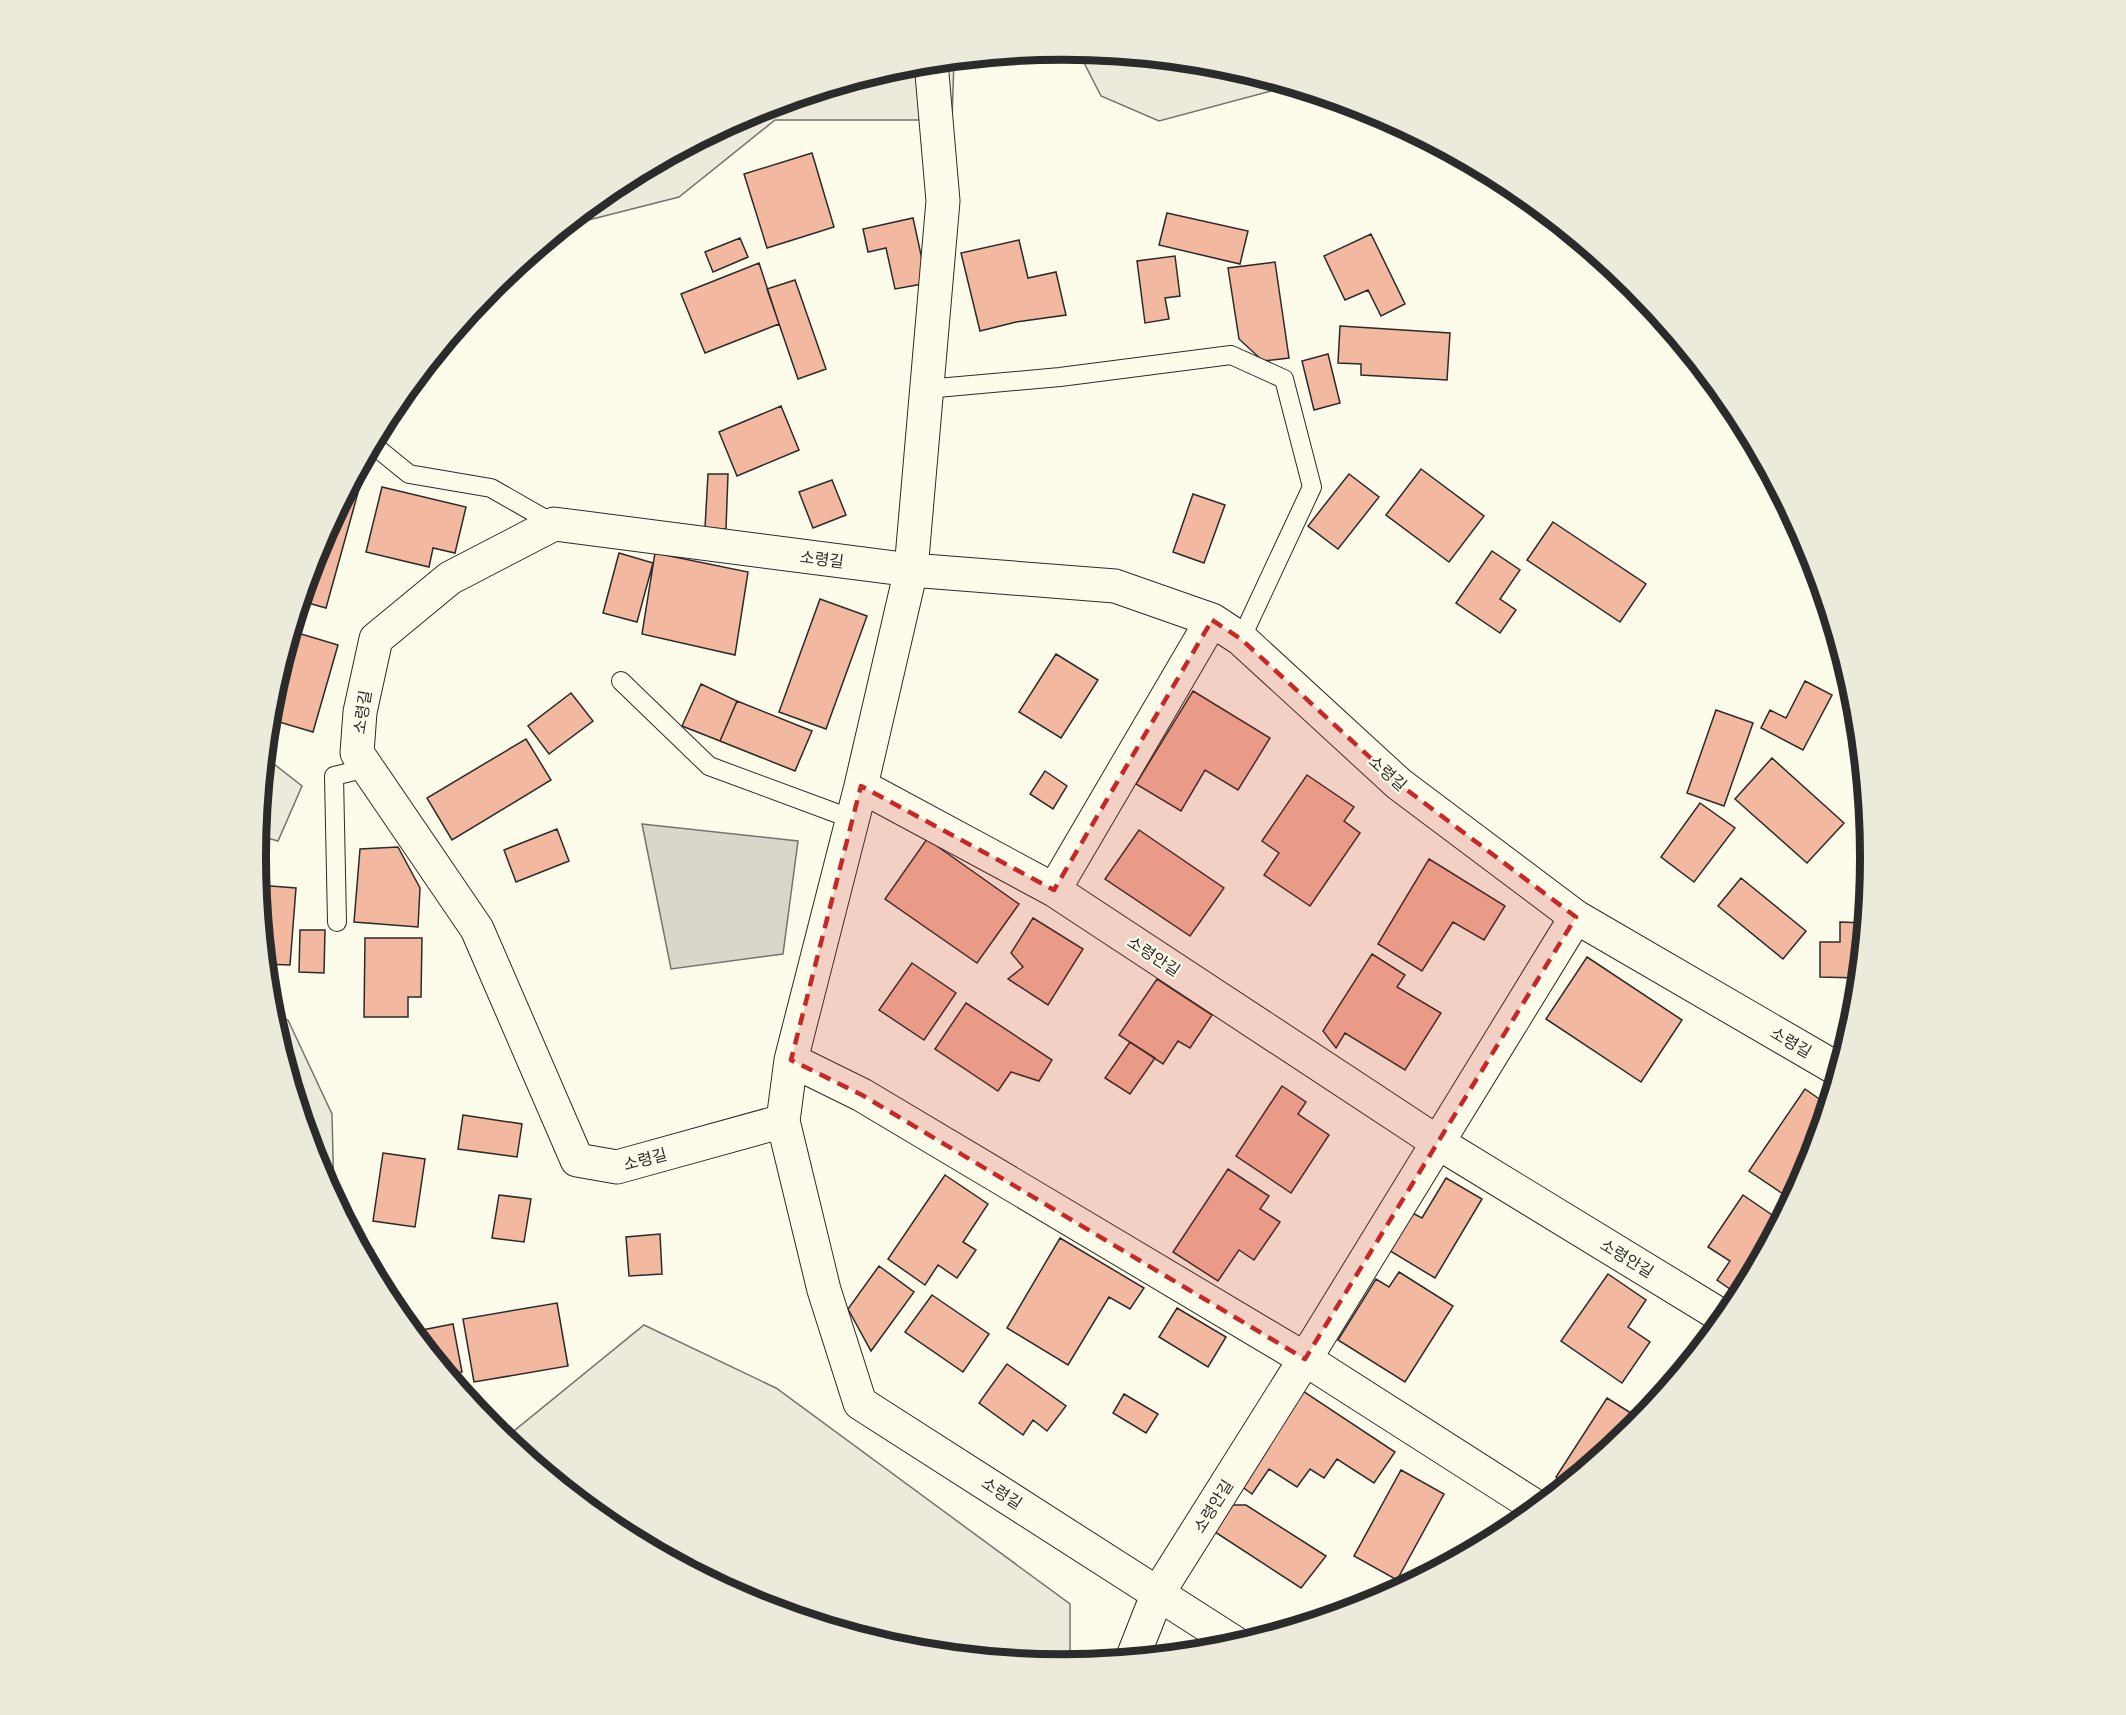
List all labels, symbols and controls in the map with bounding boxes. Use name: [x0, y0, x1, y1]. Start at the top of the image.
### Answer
street label: 소령길: [799, 547, 845, 571]
street label: 소령길: [350, 689, 374, 735]
street label: 소령길: [1365, 752, 1411, 794]
street label: 소령안길: [1124, 932, 1184, 980]
street label: 소령길: [1767, 1023, 1815, 1061]
street label: 소령길: [621, 1145, 669, 1173]
street label: 소령안길: [1597, 1235, 1657, 1281]
street label: 소령길: [979, 1473, 1025, 1513]
street label: 소령안길: [1190, 1476, 1236, 1536]

